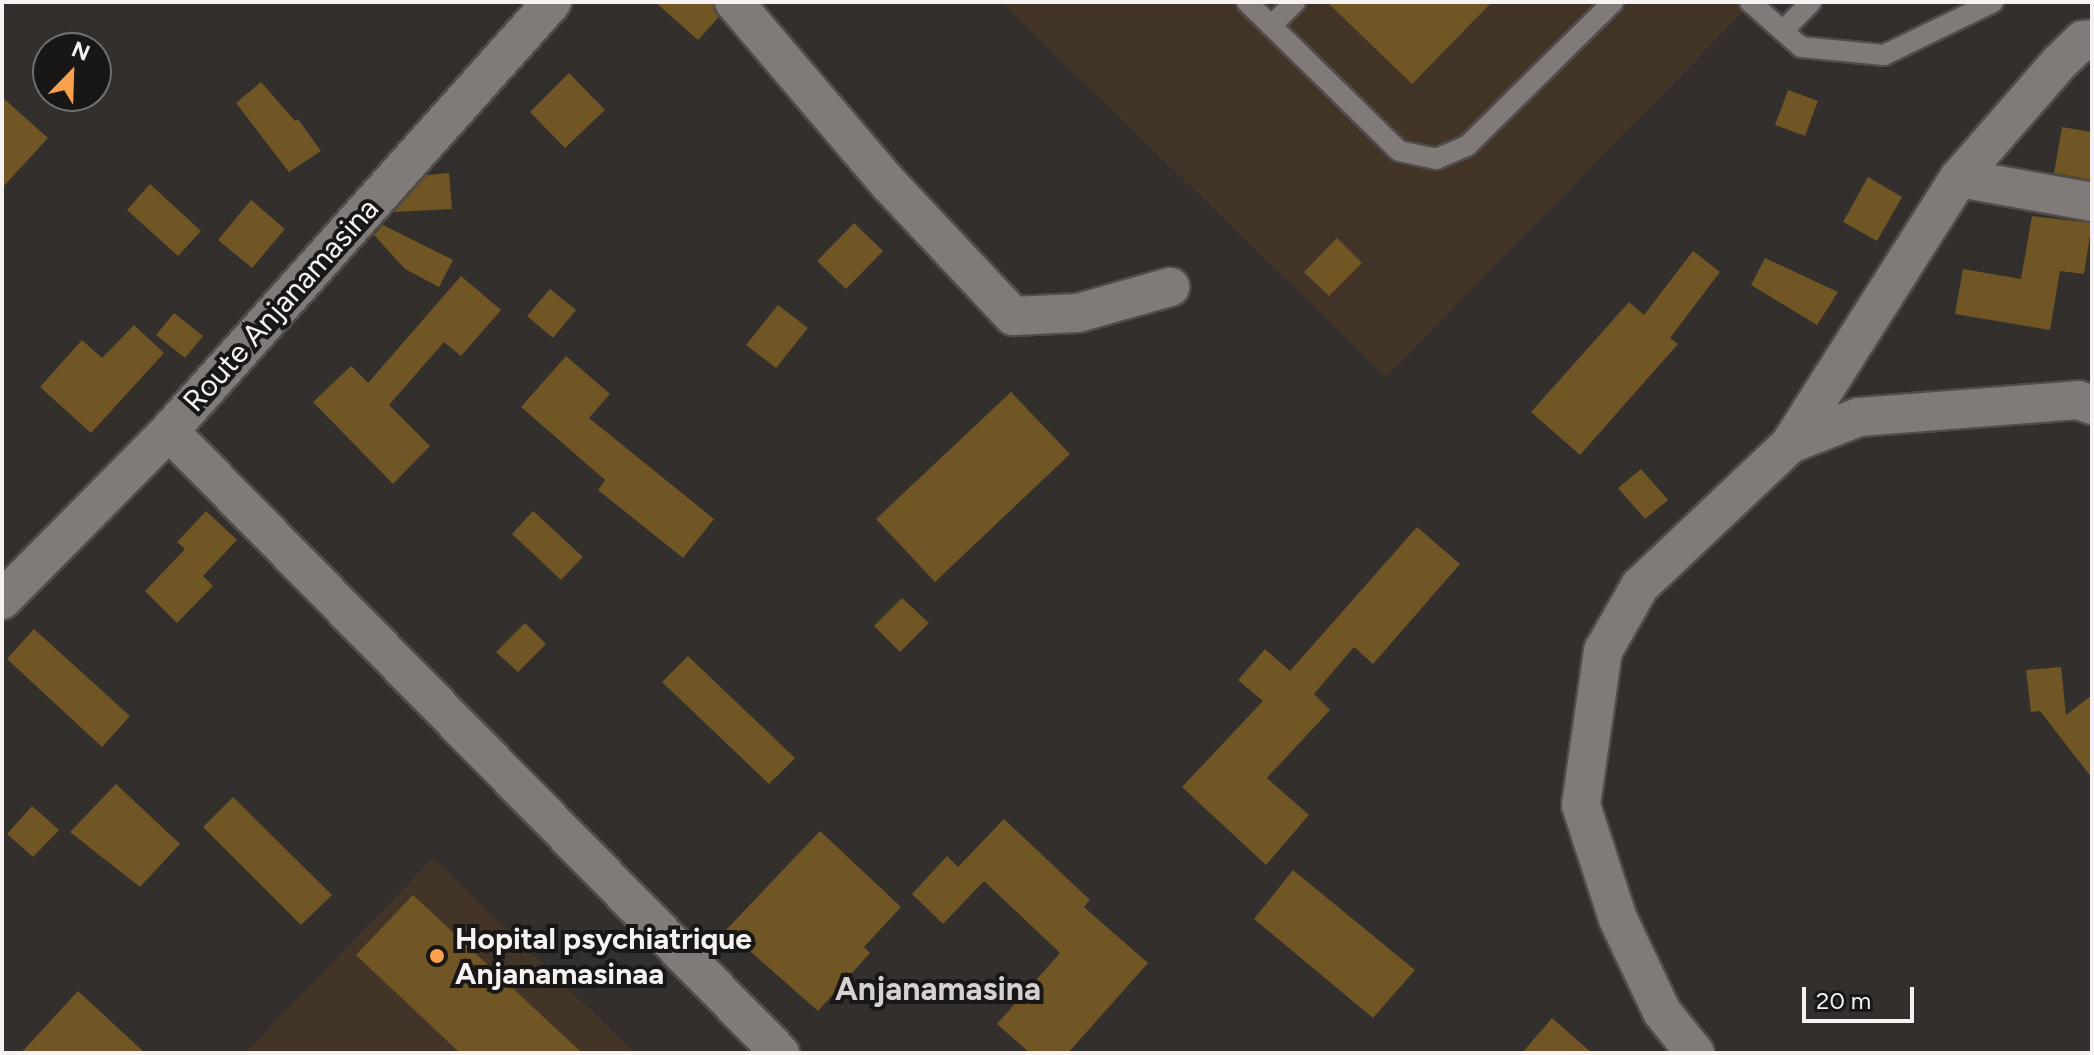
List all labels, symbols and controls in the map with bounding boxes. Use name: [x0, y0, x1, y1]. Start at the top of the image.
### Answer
north arrow: [32, 32, 112, 112]
text: N: [68, 36, 94, 67]
street label: Route Anjanamasina: [176, 191, 386, 419]
place label: Hopital psychiatrique Anjanamasinaa: [455, 921, 752, 992]
marker: Hopital psychiatrique Anjanamasinaa: [426, 945, 448, 967]
district label: Anjanamasina: [835, 970, 1041, 1008]
scale bar: [1806, 971, 1918, 1021]
text: 20 m: [1816, 986, 1871, 1015]

